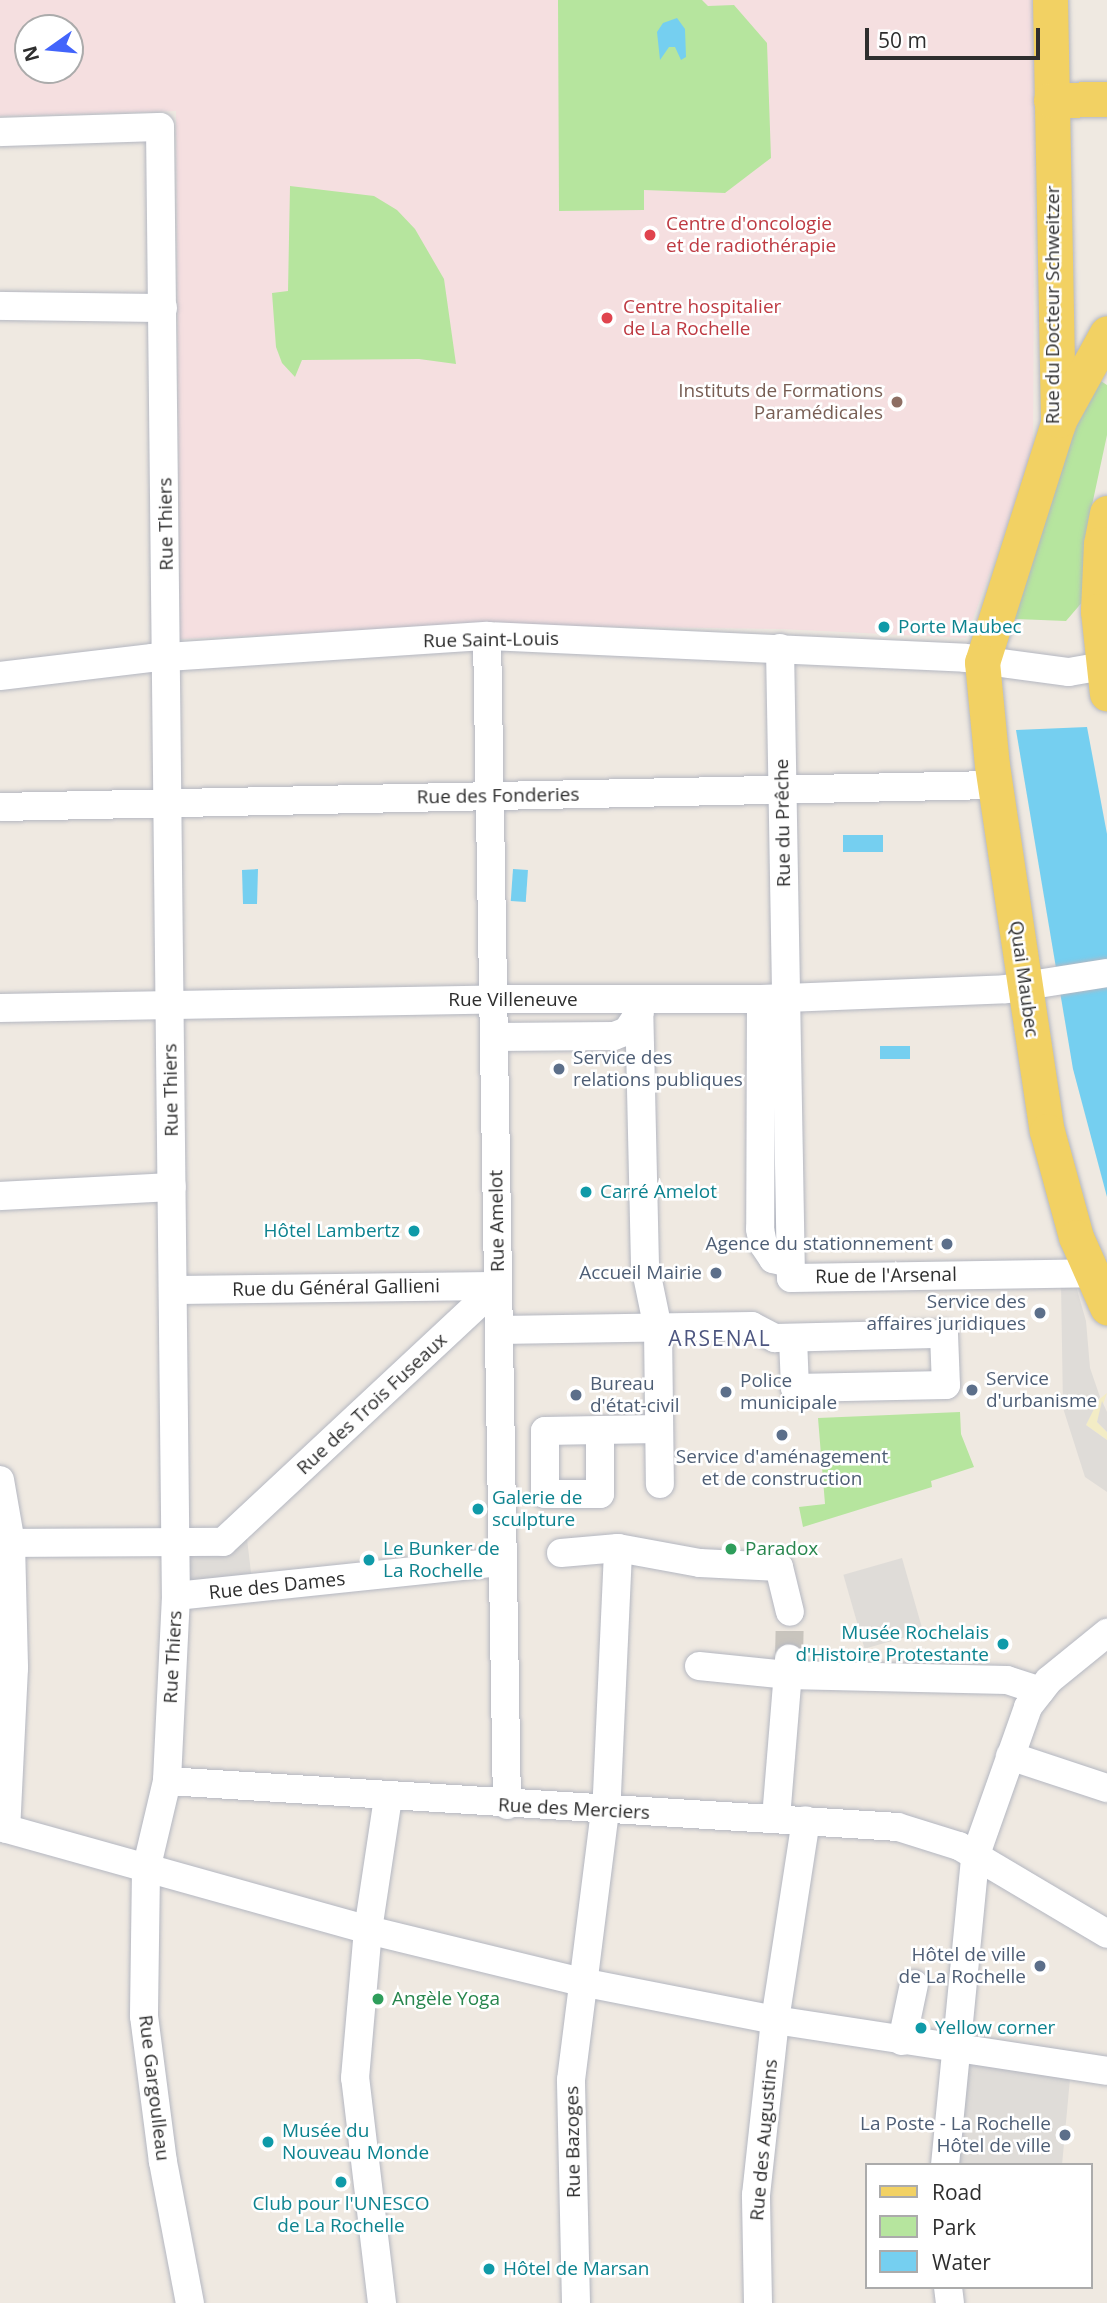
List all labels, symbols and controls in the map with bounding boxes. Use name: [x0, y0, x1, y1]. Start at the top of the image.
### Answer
north arrow: [14, 14, 84, 84]
scale bar: [869, 14, 1044, 58]
text: 50 m: [878, 26, 927, 54]
text: N: [16, 43, 45, 65]
street label: Rue du Docteur Schweitzer: [1042, 186, 1064, 424]
place label: Centre d'oncologie et de radiothérapie: [666, 213, 836, 257]
marker: Centre d'oncologie et de radiothérapie: [640, 225, 660, 245]
place label: Centre hospitalier de La Rochelle: [623, 296, 781, 340]
marker: Centre hospitalier de La Rochelle: [597, 308, 617, 328]
place label: Instituts de Formations Paramédicales: [678, 380, 883, 424]
marker: Instituts de Formations Paramédicales: [889, 394, 905, 410]
street label: Rue Thiers: [154, 477, 178, 571]
place label: Porte Maubec: [898, 616, 1022, 638]
marker: Porte Maubec: [876, 619, 892, 635]
street label: Rue Saint-Louis: [423, 627, 559, 653]
street label: Rue du Prêche: [770, 759, 796, 887]
street label: Rue des Fonderies: [416, 783, 580, 809]
street label: Quai Maubec: [1005, 919, 1043, 1039]
street label: Rue Villeneuve: [448, 989, 578, 1011]
street label: Rue Thiers: [159, 1043, 183, 1137]
place label: Service des relations publiques: [573, 1047, 743, 1091]
marker: Service des relations publiques: [551, 1061, 567, 1077]
street label: Rue Amelot: [485, 1170, 509, 1272]
place label: Carré Amelot: [600, 1181, 717, 1203]
marker: Carré Amelot: [578, 1184, 594, 1200]
place label: Hôtel Lambertz: [264, 1220, 400, 1242]
marker: Hôtel Lambertz: [406, 1223, 422, 1239]
place label: Agence du stationnement: [705, 1233, 933, 1255]
marker: Agence du stationnement: [939, 1236, 955, 1252]
place label: Accueil Mairie: [579, 1262, 702, 1284]
street label: Rue de l'Arsenal: [815, 1263, 957, 1289]
marker: Accueil Mairie: [708, 1265, 724, 1281]
street label: Rue du Général Gallieni: [232, 1275, 440, 1301]
place label: Service des affaires juridiques: [866, 1291, 1026, 1335]
marker: Service des affaires juridiques: [1032, 1305, 1048, 1321]
district label: ARSENAL: [669, 1325, 771, 1351]
street label: Rue des Trois Fuseaux: [292, 1328, 452, 1480]
place label: Service d'urbanisme: [986, 1368, 1097, 1412]
place label: Police municipale: [740, 1370, 837, 1414]
place label: Bureau d'état-civil: [590, 1373, 680, 1417]
marker: Service d'urbanisme: [964, 1382, 980, 1398]
marker: Police municipale: [718, 1384, 734, 1400]
marker: Bureau d'état-civil: [568, 1387, 584, 1403]
marker: Service d'aménagement et de construction: [774, 1427, 790, 1443]
place label: Service d'aménagement et de construction: [676, 1446, 888, 1490]
place label: Galerie de sculpture: [492, 1487, 582, 1531]
marker: Galerie de sculpture: [470, 1501, 486, 1517]
place label: Le Bunker de La Rochelle: [383, 1538, 500, 1582]
place label: Paradox: [745, 1538, 818, 1560]
marker: Paradox: [723, 1541, 739, 1557]
marker: Le Bunker de La Rochelle: [361, 1552, 377, 1568]
street label: Rue des Dames: [208, 1568, 346, 1604]
street label: Rue Thiers: [159, 1610, 187, 1704]
place label: Musée Rochelais d'Histoire Protestante: [795, 1622, 989, 1666]
marker: Musée Rochelais d'Histoire Protestante: [995, 1636, 1011, 1652]
street label: Rue des Merciers: [497, 1794, 651, 1824]
place label: Hôtel de ville de La Rochelle: [899, 1944, 1026, 1988]
marker: Hôtel de ville de La Rochelle: [1032, 1958, 1048, 1974]
place label: Angèle Yoga: [392, 1988, 500, 2010]
marker: Angèle Yoga: [370, 1991, 386, 2007]
street label: Rue Gargoulleau: [134, 2014, 174, 2162]
place label: Yellow corner: [935, 2017, 1055, 2039]
marker: Yellow corner: [913, 2020, 929, 2036]
street label: Rue des Augustins: [746, 2058, 782, 2222]
street label: Rue Bazoges: [561, 2086, 585, 2198]
place label: La Poste - La Rochelle Hôtel de ville: [860, 2113, 1051, 2157]
place label: Musée du Nouveau Monde: [282, 2120, 429, 2164]
marker: La Poste - La Rochelle Hôtel de ville: [1057, 2127, 1073, 2143]
marker: Musée du Nouveau Monde: [260, 2134, 276, 2150]
legend: [866, 2163, 1093, 2289]
marker: Club pour l'UNESCO de La Rochelle: [333, 2174, 349, 2190]
text: Road: [932, 2178, 982, 2206]
place label: Club pour l'UNESCO de La Rochelle: [252, 2193, 430, 2237]
text: Park: [932, 2213, 976, 2241]
text: Water: [932, 2248, 991, 2276]
place label: Hôtel de Marsan: [503, 2258, 650, 2280]
marker: Hôtel de Marsan: [481, 2261, 497, 2277]

